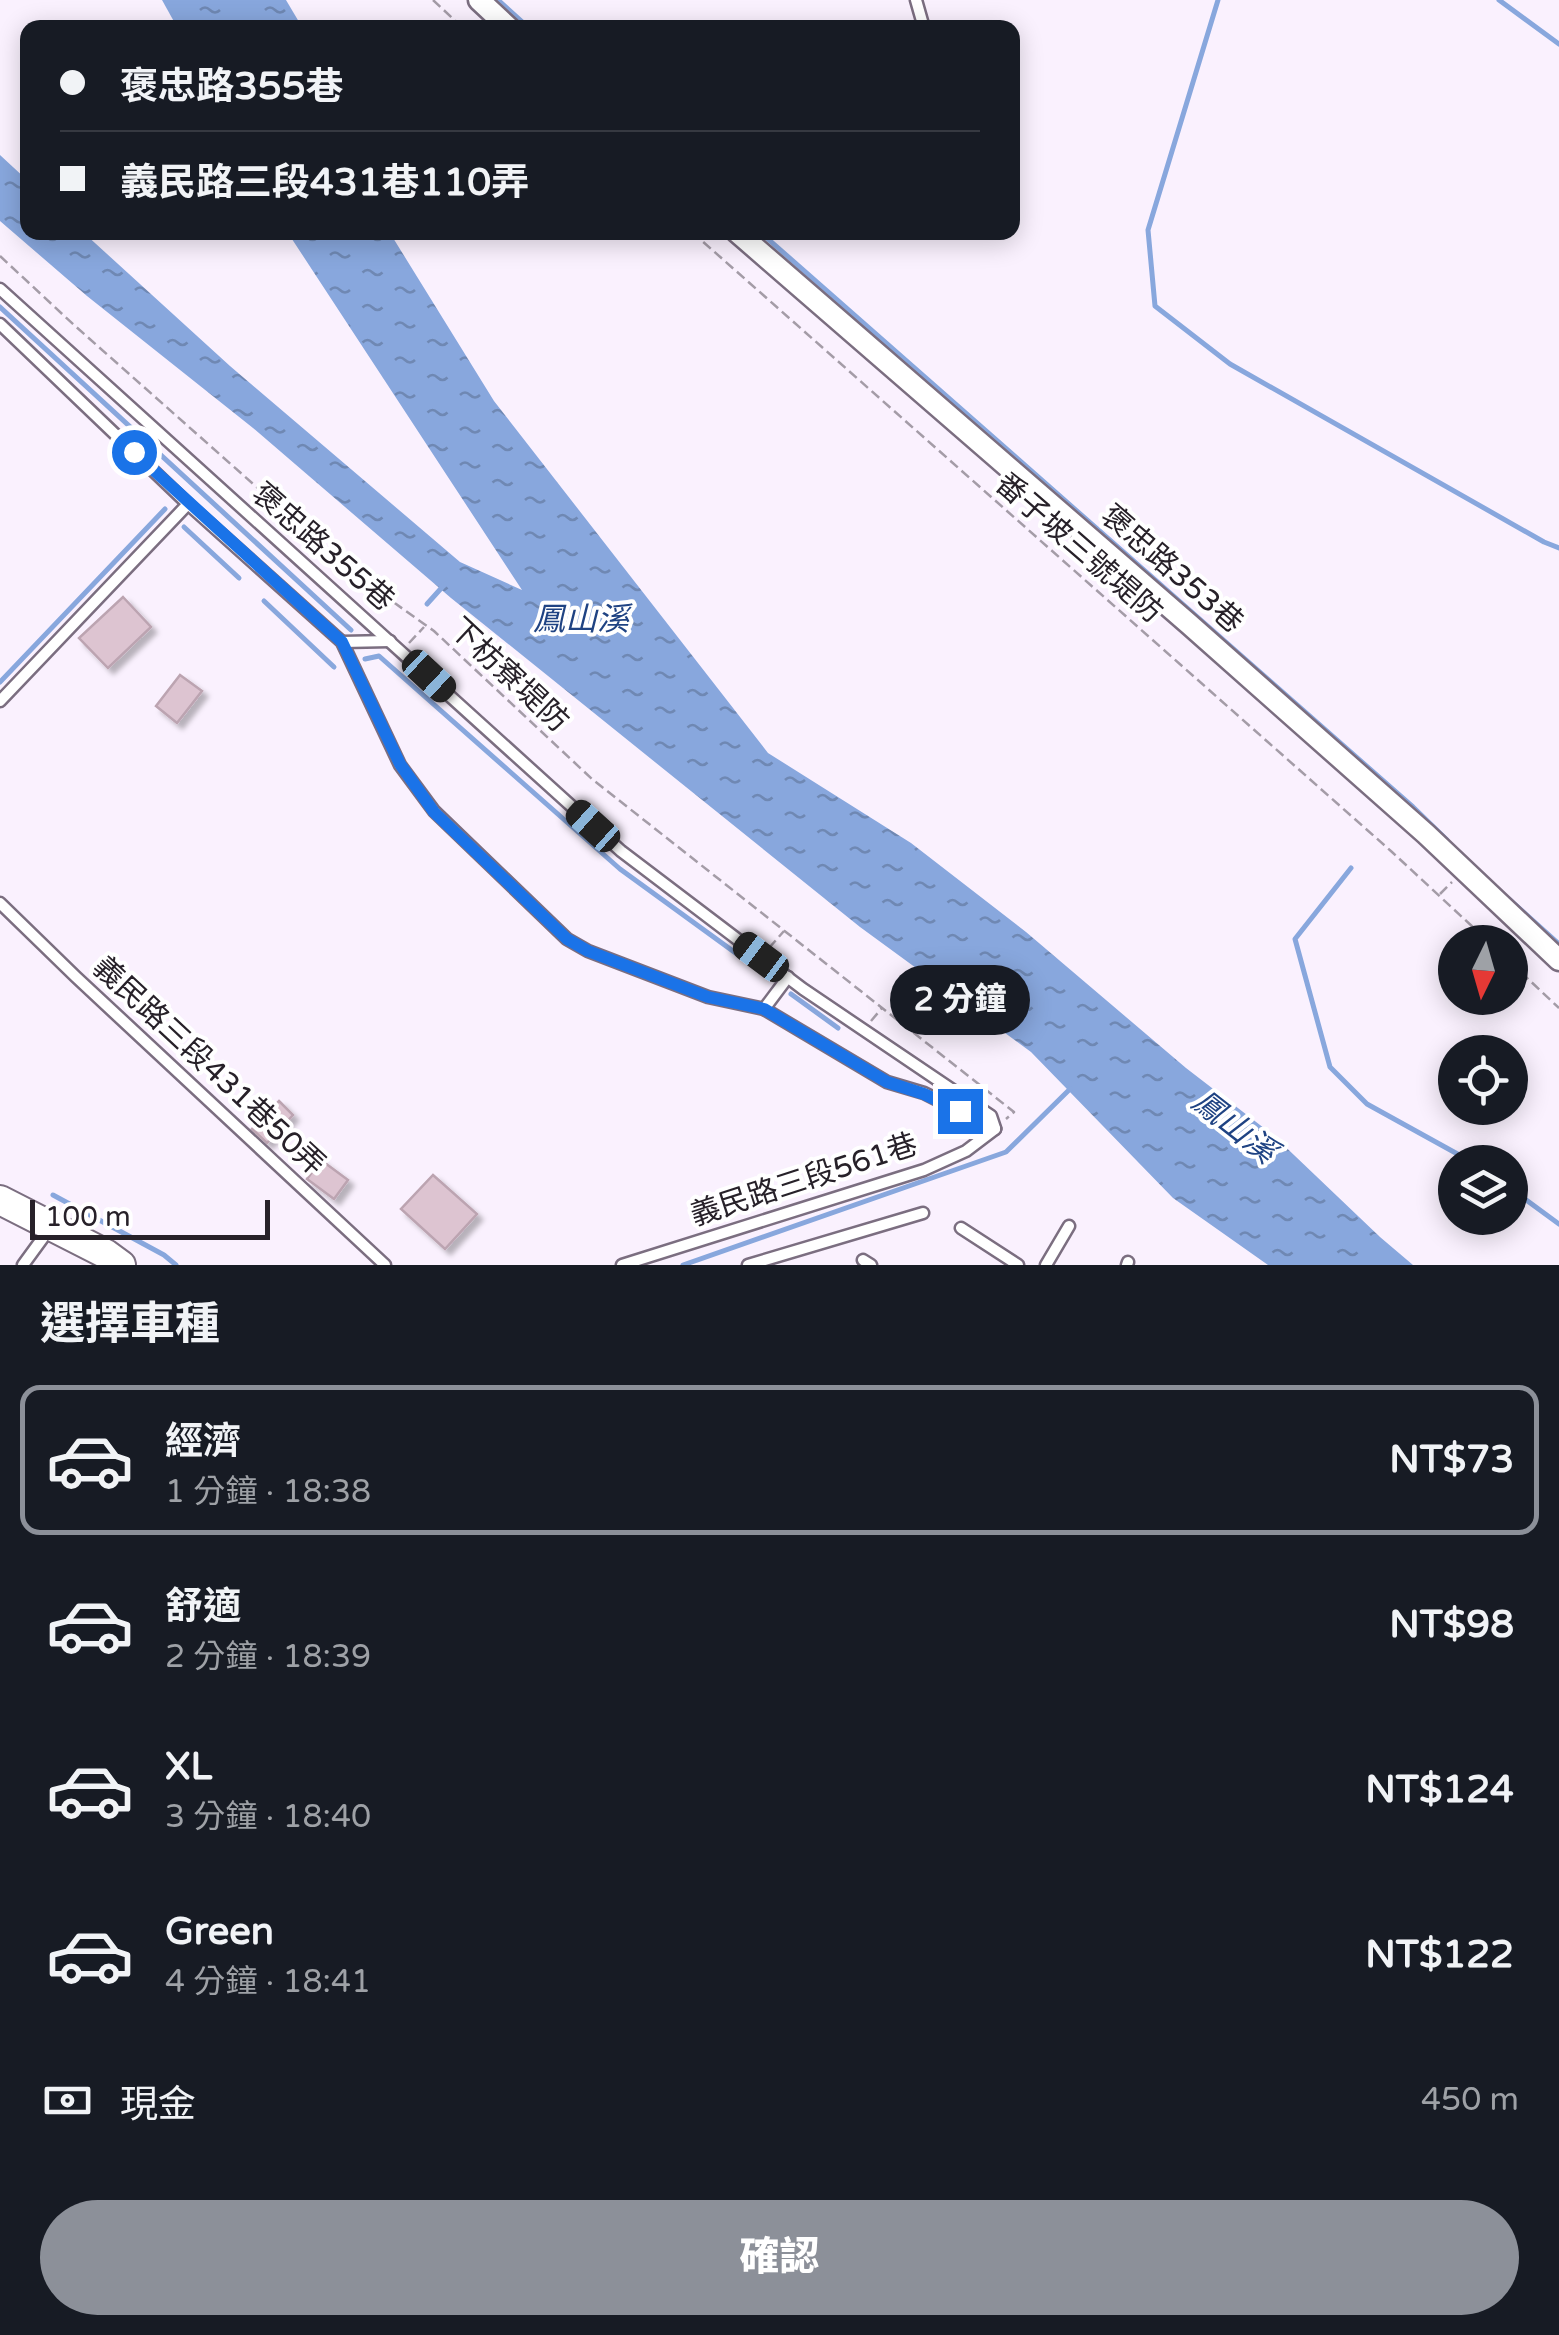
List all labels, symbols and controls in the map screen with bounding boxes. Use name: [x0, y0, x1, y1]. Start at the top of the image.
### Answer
text: 褒忠路355巷: [120, 64, 344, 110]
text: 義民路三段431巷110弄: [120, 160, 529, 206]
route start: [112, 430, 157, 475]
street label: 番子坡三號堤防: [988, 465, 1170, 631]
street label: 褒忠路355巷: [244, 475, 402, 619]
street label: 褒忠路353巷: [1093, 497, 1251, 641]
water label: 鳳山溪: [533, 601, 633, 639]
street label: 下枋寮堤防: [442, 610, 576, 740]
car: [397, 645, 461, 707]
car: [561, 795, 625, 857]
north arrow: [1438, 925, 1528, 1015]
map controls: [1438, 925, 1528, 1235]
car: [728, 927, 794, 987]
street label: 義民路三段431巷50弄: [85, 949, 333, 1183]
callout: 2 分鐘: [890, 966, 1030, 1036]
text: 2 分鐘: [914, 981, 1006, 1019]
button: locate: [1438, 1035, 1528, 1125]
water label: 鳳山溪: [1184, 1082, 1287, 1174]
route end: [938, 1089, 983, 1134]
street label: 義民路三段561巷: [686, 1126, 922, 1234]
button: layers: [1438, 1145, 1528, 1235]
scale bar: [30, 1195, 270, 1240]
text: 100 m: [45, 1200, 131, 1234]
text: 選擇車種: [40, 1298, 220, 1352]
icon: car: [45, 1415, 135, 1505]
text: 經濟: [165, 1419, 241, 1465]
text: NT$73: [1389, 1437, 1514, 1483]
text: 1 分鐘 · 18:38: [165, 1473, 371, 1511]
icon: car: [45, 1580, 135, 1670]
text: 舒適: [165, 1584, 241, 1630]
text: NT$98: [1389, 1602, 1514, 1648]
text: 2 分鐘 · 18:39: [165, 1638, 371, 1676]
text: XL: [165, 1744, 212, 1790]
icon: car: [45, 1745, 135, 1835]
text: NT$124: [1365, 1767, 1514, 1813]
text: 3 分鐘 · 18:40: [165, 1798, 371, 1836]
text: Green: [165, 1909, 274, 1955]
icon: car: [45, 1910, 135, 2000]
text: NT$122: [1365, 1932, 1514, 1978]
text: 4 分鐘 · 18:41: [165, 1963, 371, 2001]
icon: cash: [40, 2073, 95, 2128]
text: 450 m: [1421, 2081, 1519, 2119]
text: 現金: [120, 2082, 196, 2128]
button: 確認: [40, 2200, 1519, 2315]

